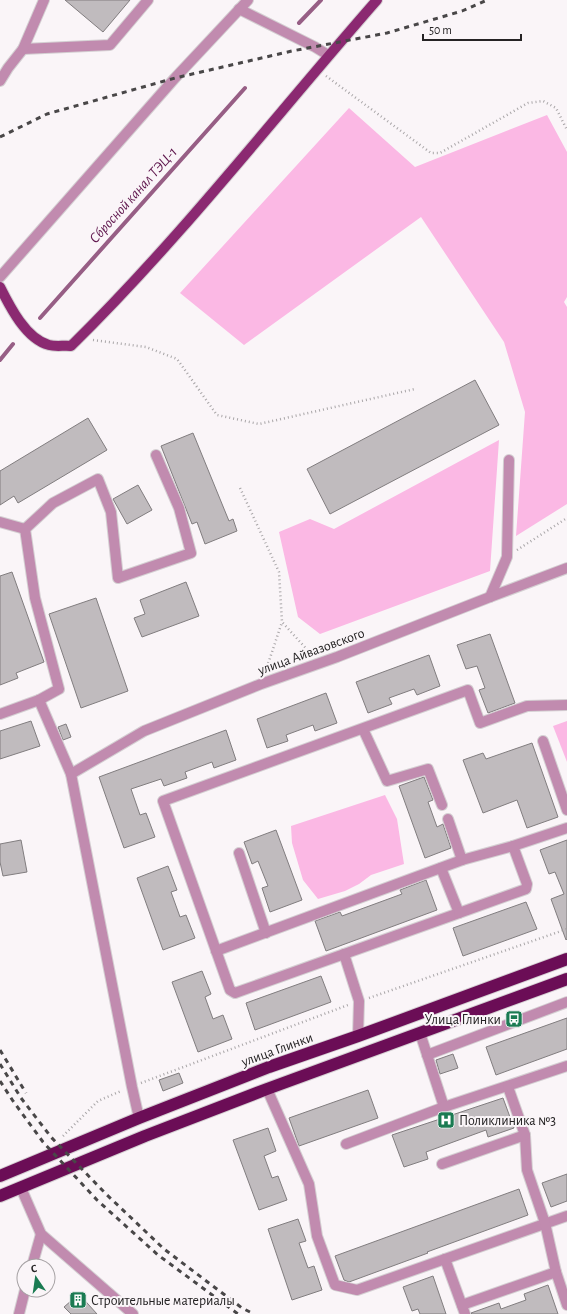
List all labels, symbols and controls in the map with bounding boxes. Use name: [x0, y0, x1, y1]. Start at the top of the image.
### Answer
scale bar: [423, 16, 521, 42]
text: 50 m: [429, 24, 452, 36]
water label: Сбросной канал ТЭЦ-1: [87, 145, 180, 246]
street label: улица Айвазовского: [255, 626, 367, 678]
bus stop icon: Улица Глинки: [504, 1009, 524, 1029]
place label: Улица Глинки: [424, 1013, 501, 1027]
street label: улица Глинки: [239, 1031, 315, 1070]
hospital icon: Поликлиника №3: [436, 1110, 456, 1130]
place label: Поликлиника №3: [459, 1114, 556, 1128]
north arrow: [16, 1258, 56, 1298]
text: С: [30, 1263, 38, 1275]
building icon: Строительные материалы: [68, 1290, 88, 1310]
place label: Строительные материалы: [91, 1294, 235, 1308]

